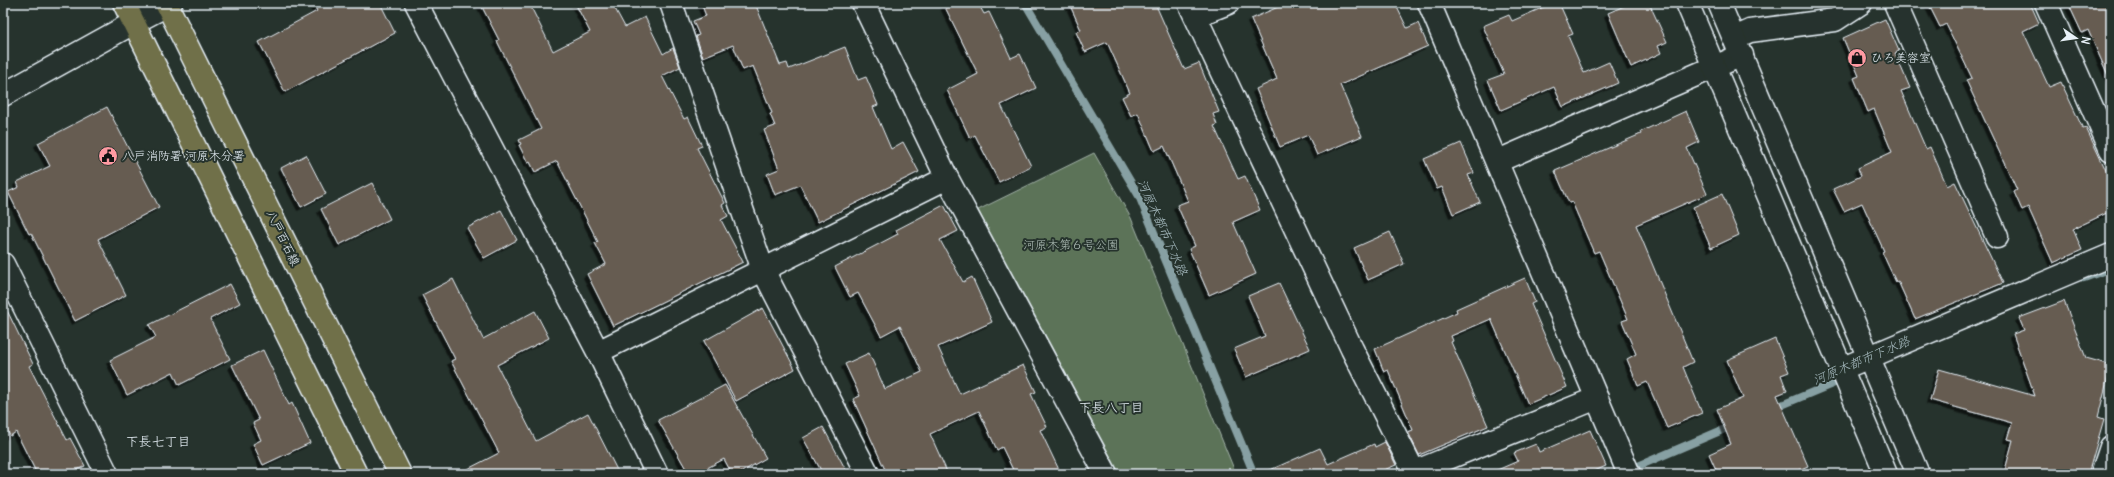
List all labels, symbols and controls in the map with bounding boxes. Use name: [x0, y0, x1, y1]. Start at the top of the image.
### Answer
north arrow: [2056, 18, 2096, 58]
text: N: [2078, 35, 2093, 46]
shop icon: ひろ美容室: [1846, 47, 1868, 69]
place label: ひろ美容室: [1871, 50, 1931, 65]
public building icon: 八戸消防署 河原木分署: [97, 145, 119, 167]
place label: 八戸消防署 河原木分署: [122, 148, 245, 163]
water label: 河原木都市下水路: [1134, 176, 1192, 279]
street label: 八戸百石線: [264, 208, 303, 268]
park label: 河原木第６号公園: [1023, 237, 1119, 252]
water label: 河原木都市下水路: [1810, 332, 1913, 389]
district label: 下長八丁目: [1078, 399, 1144, 416]
district label: 下長七丁目: [125, 433, 191, 450]

